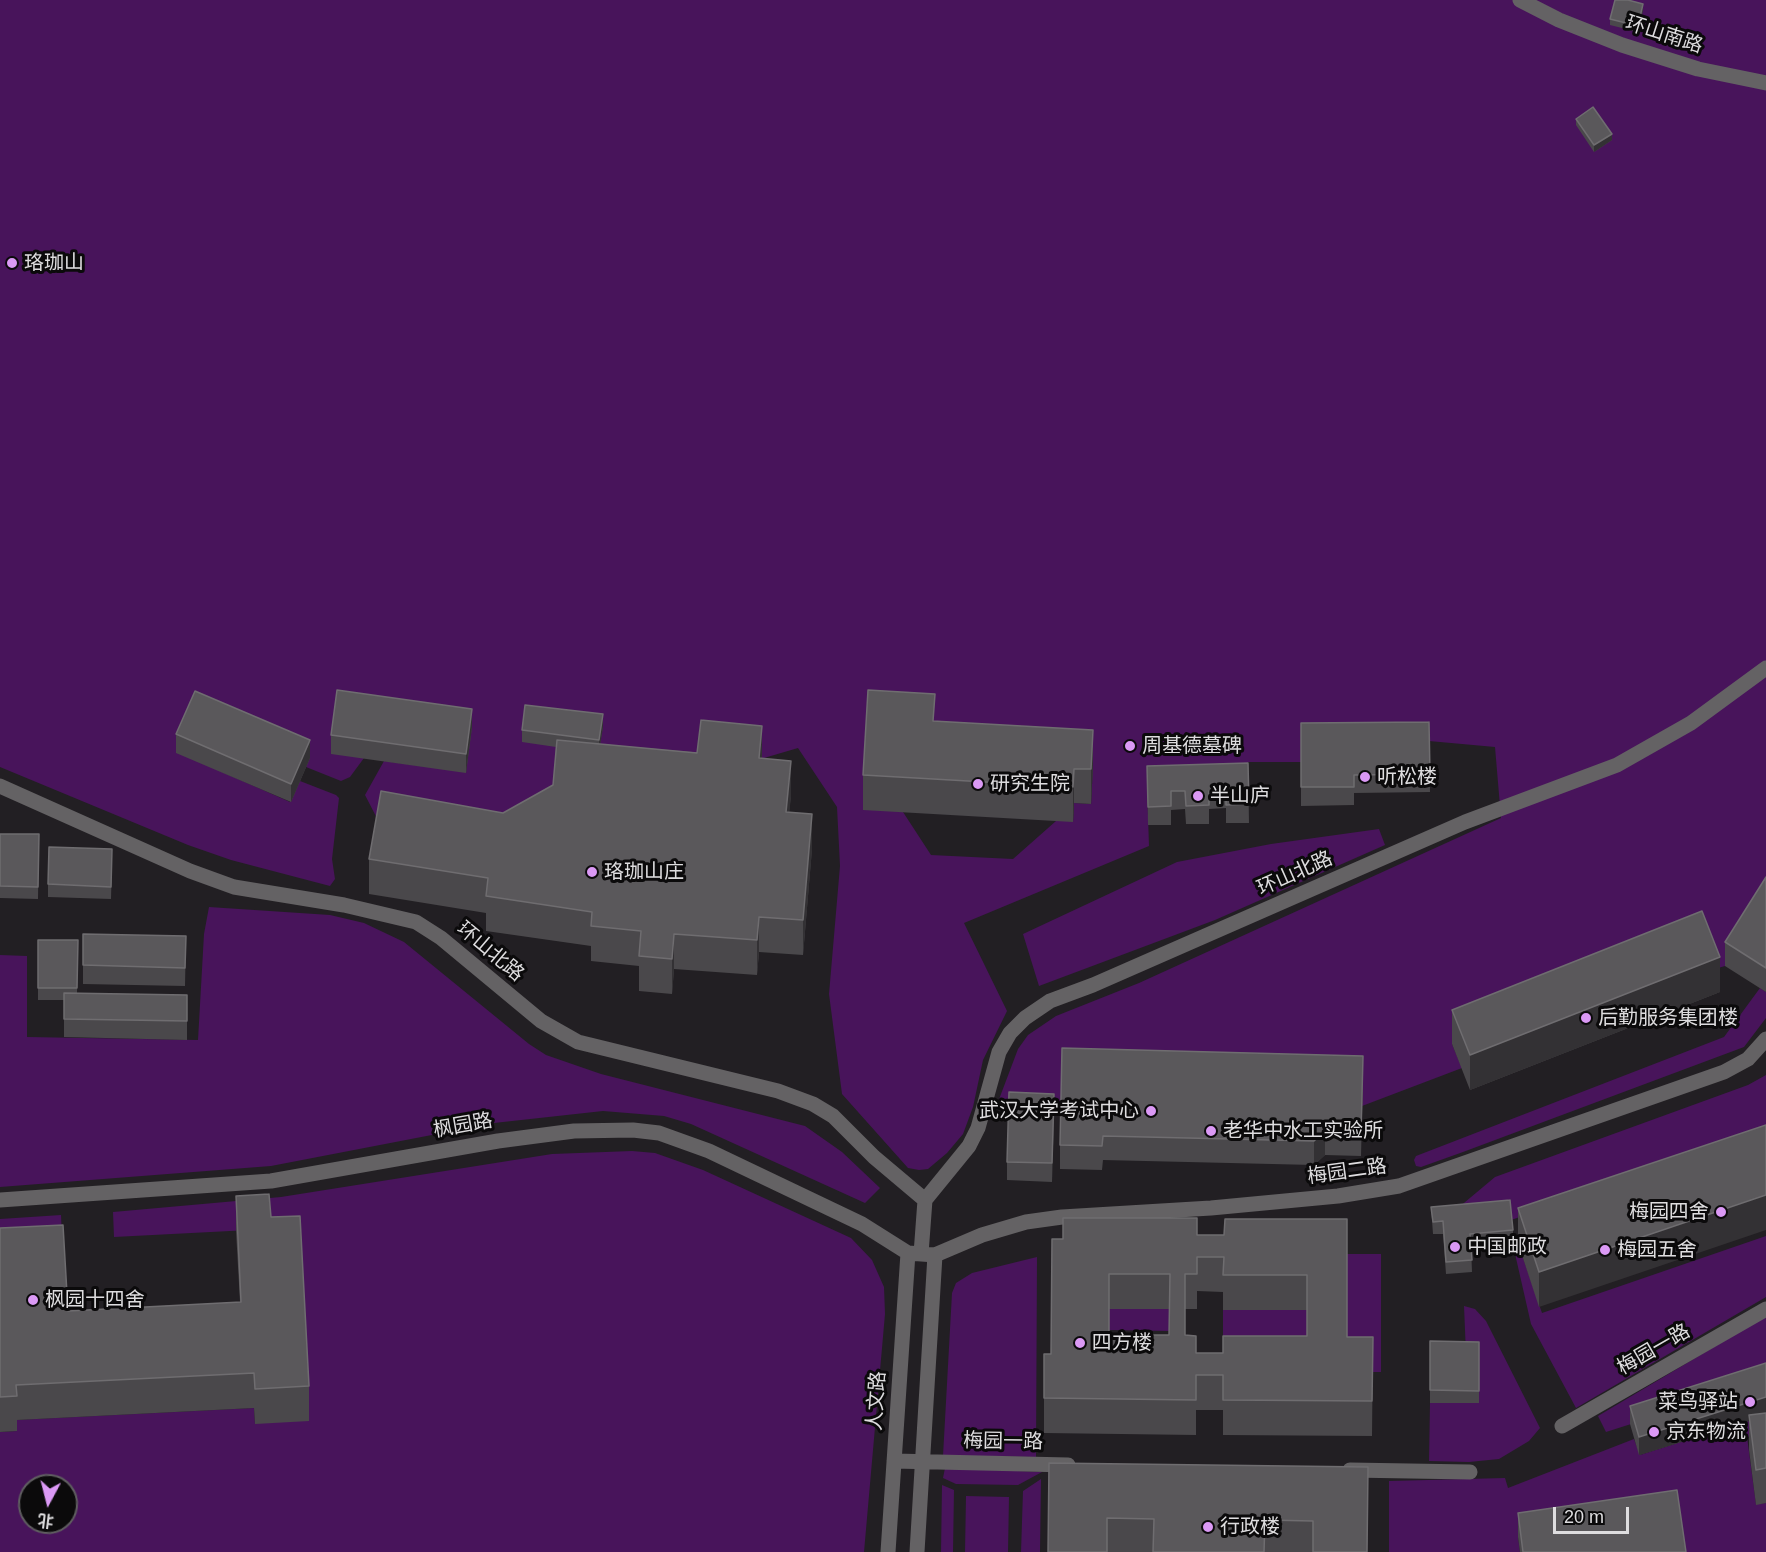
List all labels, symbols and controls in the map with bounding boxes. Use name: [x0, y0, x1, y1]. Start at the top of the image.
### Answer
street label: 环山南路: [1622, 11, 1706, 59]
place label: 珞珈山: [24, 251, 84, 275]
marker: 珞珈山: [5, 256, 19, 270]
place label: 周基德墓碑: [1142, 734, 1242, 758]
marker: 周基德墓碑: [1123, 739, 1137, 753]
place label: 听松楼: [1377, 765, 1437, 789]
marker: 听松楼: [1358, 770, 1372, 784]
place label: 研究生院: [990, 772, 1070, 796]
marker: 研究生院: [971, 777, 985, 791]
place label: 半山庐: [1210, 784, 1270, 808]
marker: 半山庐: [1191, 789, 1205, 803]
street label: 环山北路: [1254, 847, 1336, 901]
place label: 珞珈山庄: [604, 860, 684, 884]
marker: 珞珈山庄: [585, 865, 599, 879]
street label: 环山北路: [452, 917, 528, 987]
place label: 后勤服务集团楼: [1598, 1006, 1738, 1030]
marker: 后勤服务集团楼: [1579, 1011, 1593, 1025]
place label: 武汉大学考试中心: [979, 1099, 1139, 1123]
marker: 武汉大学考试中心: [1144, 1104, 1158, 1118]
street label: 枫园路: [431, 1109, 495, 1143]
place label: 老华中水工实验所: [1223, 1119, 1383, 1143]
marker: 老华中水工实验所: [1204, 1124, 1218, 1138]
street label: 梅园二路: [1306, 1155, 1388, 1189]
place label: 梅园四舍: [1629, 1200, 1709, 1224]
marker: 梅园四舍: [1714, 1205, 1728, 1219]
place label: 中国邮政: [1467, 1235, 1547, 1259]
place label: 梅园五舍: [1617, 1238, 1697, 1262]
marker: 中国邮政: [1448, 1240, 1462, 1254]
marker: 梅园五舍: [1598, 1243, 1612, 1257]
place label: 枫园十四舍: [45, 1288, 145, 1312]
marker: 枫园十四舍: [26, 1293, 40, 1307]
street label: 梅园一路: [1613, 1320, 1695, 1380]
place label: 四方楼: [1092, 1331, 1152, 1355]
marker: 四方楼: [1073, 1336, 1087, 1350]
street label: 人文路: [863, 1370, 891, 1432]
place label: 菜鸟驿站: [1658, 1390, 1738, 1414]
marker: 菜鸟驿站: [1743, 1395, 1757, 1409]
place label: 京东物流: [1666, 1420, 1746, 1444]
marker: 京东物流: [1647, 1425, 1661, 1439]
street label: 梅园一路: [963, 1429, 1043, 1455]
north arrow: [18, 1474, 78, 1534]
scale bar: [1556, 1495, 1632, 1533]
text: 20 m: [1564, 1507, 1604, 1527]
text: 北: [37, 1511, 55, 1530]
place label: 行政楼: [1220, 1515, 1280, 1539]
marker: 行政楼: [1201, 1520, 1215, 1534]

